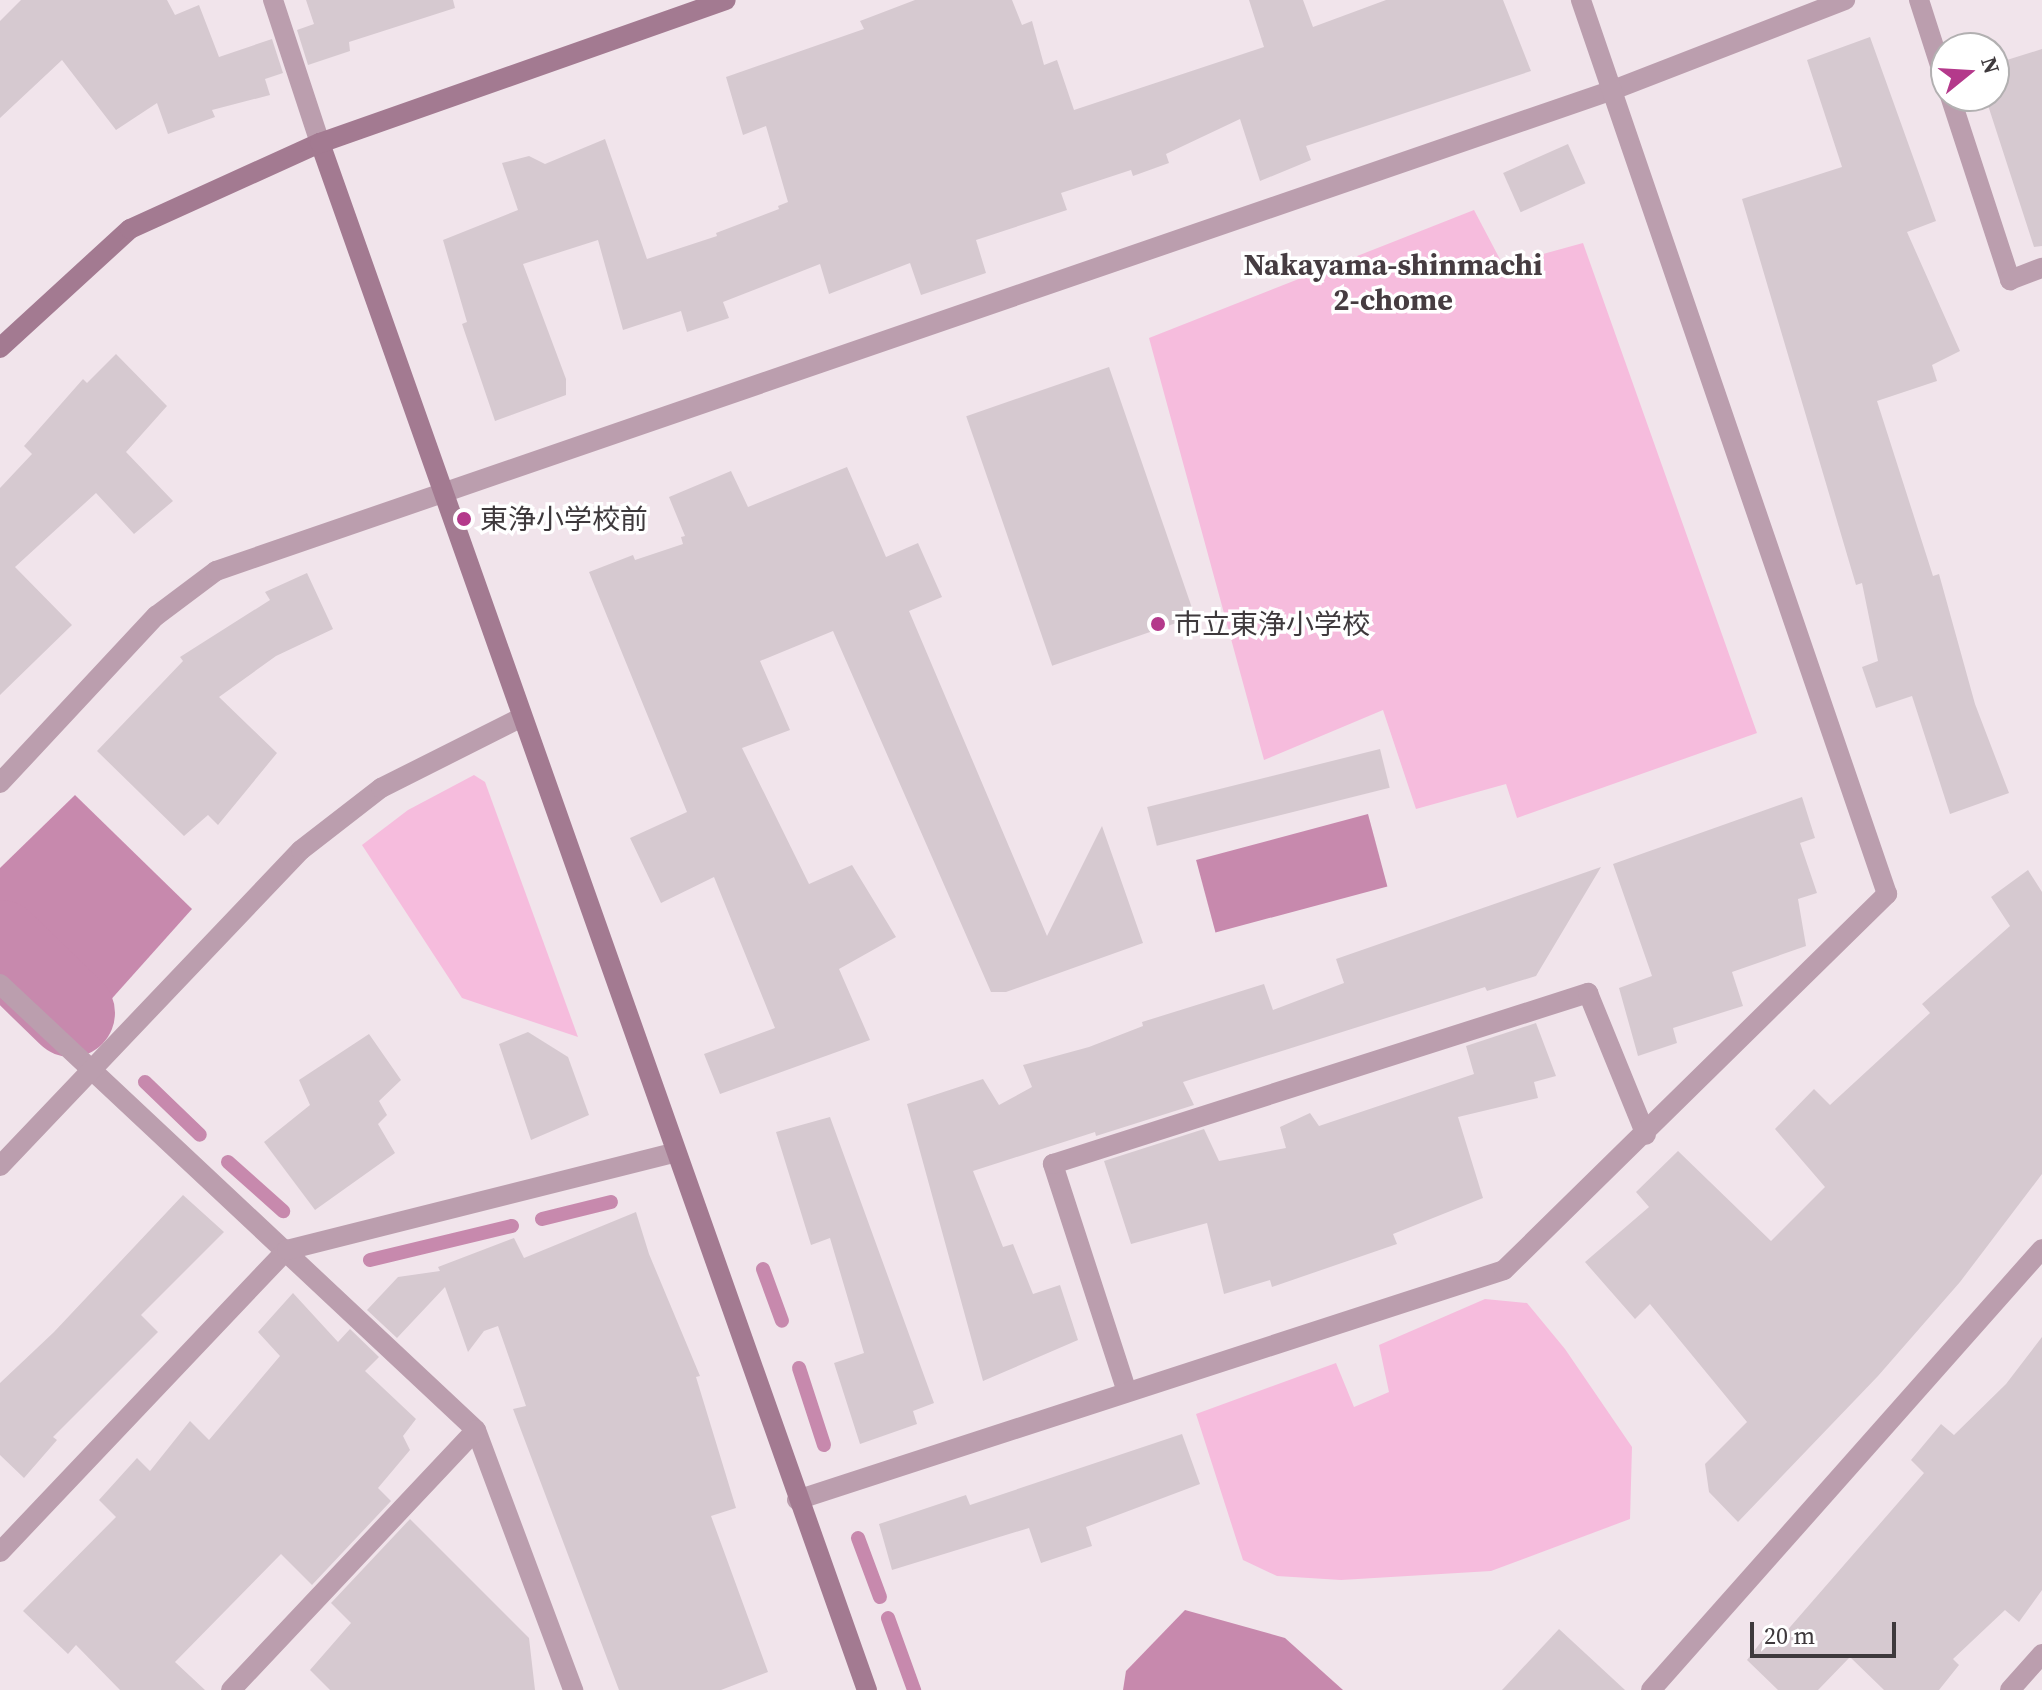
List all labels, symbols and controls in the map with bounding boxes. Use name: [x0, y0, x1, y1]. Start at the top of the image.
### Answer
north arrow: [1930, 32, 2010, 112]
text: N: [1974, 53, 2008, 77]
district label: Nakayama-shinmachi 2-chome: [1243, 247, 1543, 318]
place label: 東浄小学校前: [480, 502, 648, 536]
marker: 東浄小学校前: [455, 510, 473, 528]
place label: 市立東浄小学校: [1174, 607, 1370, 641]
marker: 市立東浄小学校: [1149, 615, 1167, 633]
scale bar: [1754, 1606, 1900, 1656]
text: 20 m: [1764, 1619, 1815, 1652]

